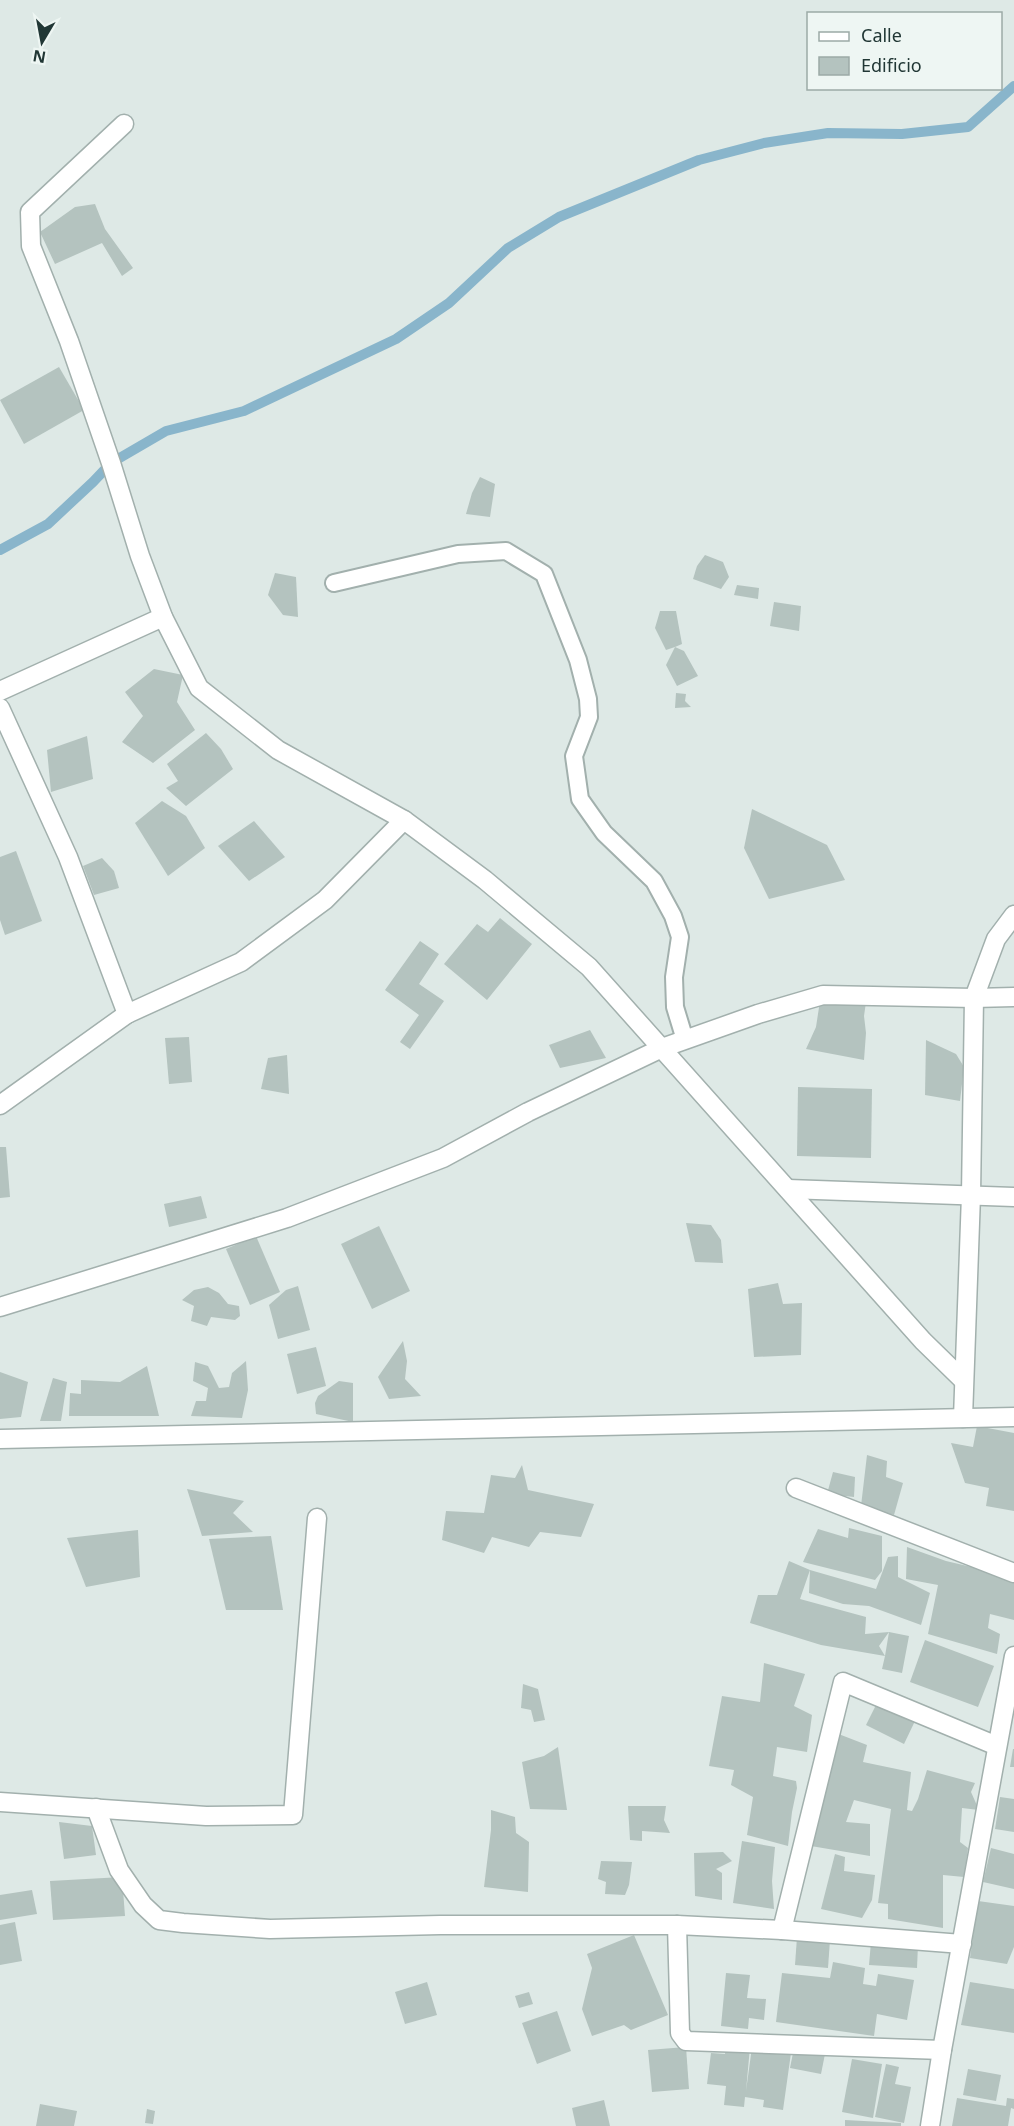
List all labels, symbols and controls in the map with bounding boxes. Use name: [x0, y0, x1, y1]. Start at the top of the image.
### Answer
north arrow: [12, 12, 72, 72]
legend: [807, 12, 1002, 90]
text: Calle: [861, 23, 902, 47]
text: N: [31, 45, 48, 69]
text: Edificio: [861, 53, 922, 77]

